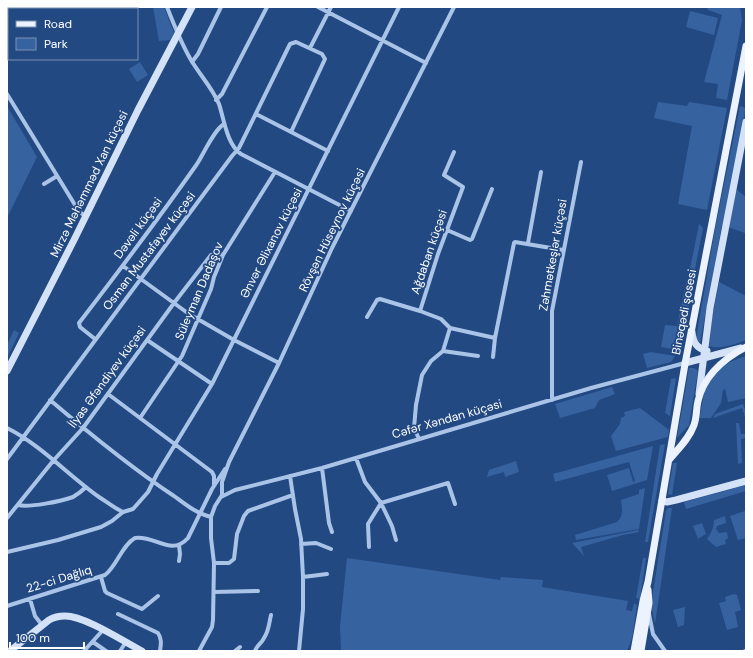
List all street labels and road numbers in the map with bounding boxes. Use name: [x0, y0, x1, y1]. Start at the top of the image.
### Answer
street label: Mirzə Məhəmməd Xan küçəsi: [46, 108, 132, 260]
street label: Rövşən Hüseynov küçəsi: [295, 165, 369, 294]
street label: Ənvər Əlixanov küçəsi: [236, 185, 306, 301]
street label: Osman Mustafayev küçəsi: [99, 188, 199, 314]
street label: Dəvəli küçəsi: [110, 194, 166, 262]
street label: Zəhmətkeşlər küçəsi: [535, 198, 571, 312]
street label: Ağdaban küçəsi: [407, 208, 451, 296]
street label: Süleyman Dadaşov: [171, 239, 227, 342]
street label: Binəqədi şosesi: [668, 268, 700, 356]
street label: İlyas Əfəndiyev küçəsi: [65, 323, 149, 431]
street label: Cəfər Xəndan küçəsi: [390, 396, 504, 442]
street label: 22-ci Dağlıq: [24, 561, 94, 597]

